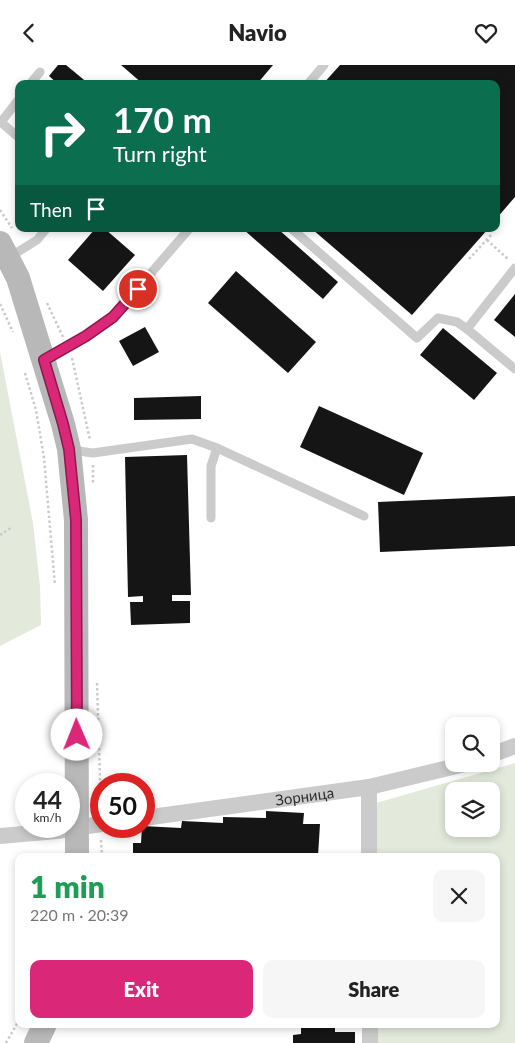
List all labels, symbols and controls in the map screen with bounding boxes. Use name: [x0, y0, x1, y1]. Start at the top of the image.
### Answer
icon: back: [15, 19, 43, 47]
text: Navio: [228, 19, 287, 46]
icon: heart: [472, 19, 500, 47]
text: 170 m: [113, 98, 212, 140]
icon: right: [30, 100, 95, 165]
text: Turn right: [113, 140, 207, 167]
icon: arrive: [82, 195, 110, 223]
text: Then: [30, 198, 72, 221]
pin: [117, 268, 159, 310]
icon: arrive: [124, 275, 152, 303]
position arrow: [50, 708, 102, 760]
map controls: [445, 717, 500, 837]
button: search: [445, 717, 500, 772]
speed limit sign: 50: [90, 773, 155, 838]
button: layers: [445, 782, 500, 837]
street label: Зорница: [274, 783, 335, 809]
text: 44: [33, 784, 62, 814]
text: km/h: [33, 810, 62, 825]
text: 1 min: [30, 868, 105, 904]
button: close: [433, 870, 485, 922]
text: 220 m · 20:39: [30, 905, 129, 924]
button: Exit: [30, 960, 253, 1018]
button: Share: [263, 960, 485, 1018]

